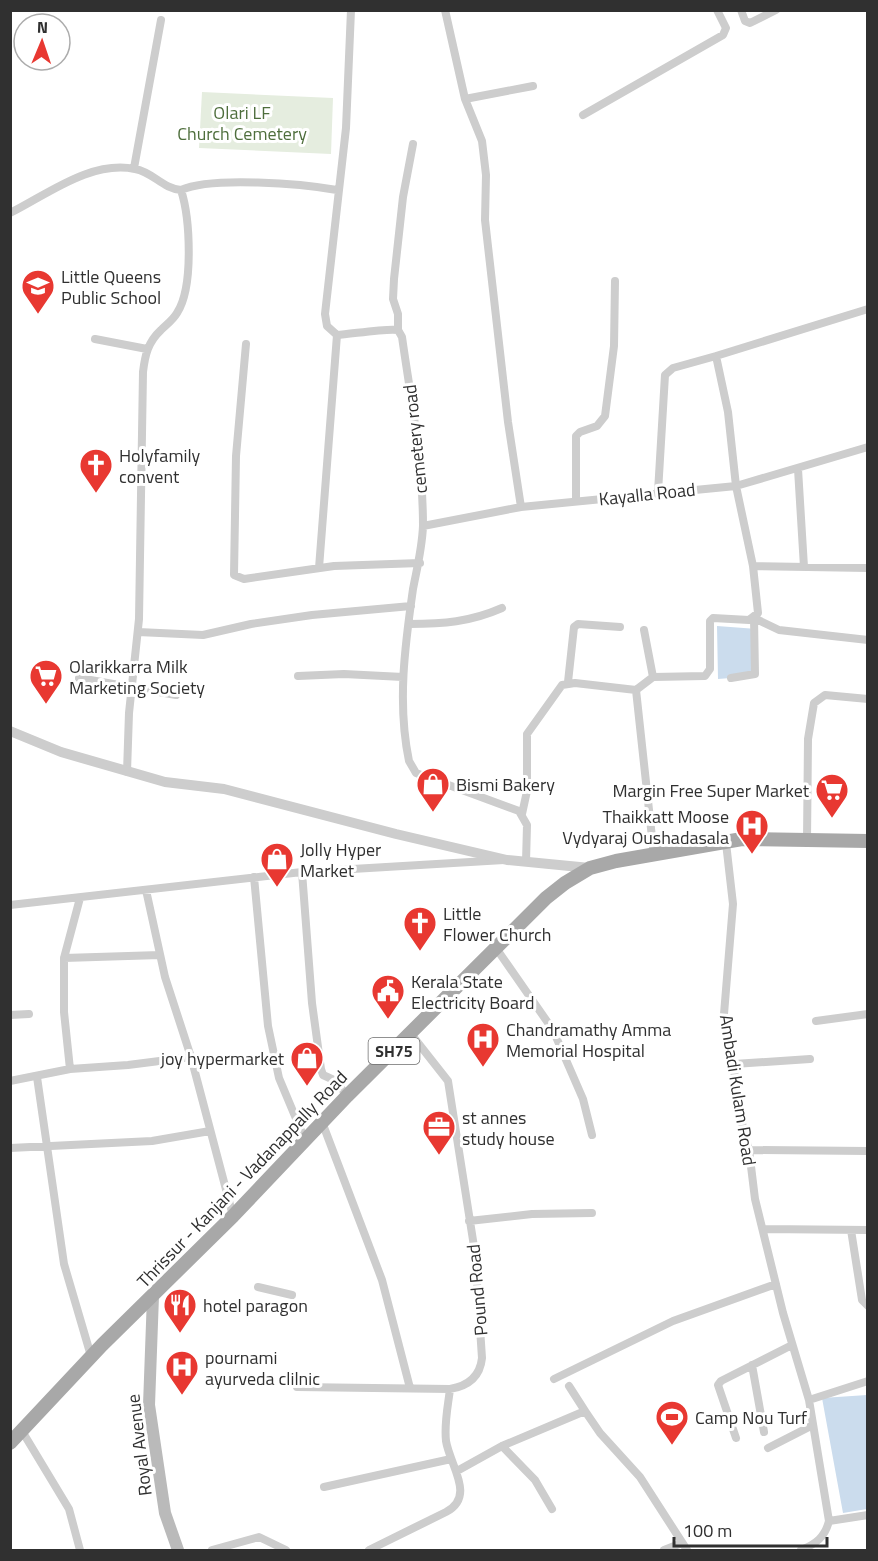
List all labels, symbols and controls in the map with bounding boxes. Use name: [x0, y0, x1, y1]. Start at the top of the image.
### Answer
north arrow: [12, 12, 72, 72]
text: N: [37, 15, 48, 39]
park label: Olari LF Church Cemetery: [177, 99, 307, 147]
place label: Little Queens Public School: [61, 263, 161, 311]
school or university icon: Little Queens Public School: [20, 268, 56, 315]
street label: cemetery road: [396, 383, 434, 495]
place label: Holyfamily convent: [119, 442, 201, 490]
church icon: Holyfamily convent: [78, 447, 114, 494]
street label: Kayalla Road: [597, 476, 697, 512]
place label: Olarikkarra Milk Marketing Society: [69, 653, 205, 701]
supermarket icon: Olarikkarra Milk Marketing Society: [28, 658, 64, 705]
shop icon: Bismi Bakery: [415, 766, 451, 813]
place label: Bismi Bakery: [456, 771, 555, 798]
supermarket icon: Margin Free Super Market: [814, 772, 850, 819]
place label: Margin Free Super Market: [612, 777, 810, 804]
place label: Thaikkatt Moose Vydyaraj Oushadasala: [562, 803, 729, 851]
hospital icon: Thaikkatt Moose Vydyaraj Oushadasala: [734, 808, 770, 855]
place label: Jolly Hyper Market: [300, 836, 381, 884]
shop icon: Jolly Hyper Market: [259, 841, 295, 888]
place label: Little Flower Church: [443, 900, 552, 948]
church icon: Little Flower Church: [402, 905, 438, 952]
place label: Kerala State Electricity Board: [411, 968, 534, 1016]
public building icon: Kerala State Electricity Board: [370, 973, 406, 1020]
street label: Ambadi Kulam Road: [713, 1013, 763, 1167]
place label: Chandramathy Amma Memorial Hospital: [506, 1016, 671, 1064]
hospital icon: Chandramathy Amma Memorial Hospital: [465, 1021, 501, 1068]
road number: SH75: [368, 1038, 420, 1064]
shop icon: joy hypermarket: [289, 1040, 325, 1087]
place label: joy hypermarket: [160, 1045, 285, 1072]
street label: Thrissur - Kanjani - Vadanappally Road: [130, 1064, 354, 1294]
place label: st annes study house: [462, 1104, 555, 1152]
office icon: st annes study house: [421, 1109, 457, 1156]
street label: Pound Road: [460, 1243, 494, 1337]
restaurant icon: hotel paragon: [162, 1287, 198, 1334]
place label: hotel paragon: [203, 1292, 308, 1319]
place label: pournami ayurveda clilnic: [205, 1344, 320, 1392]
hospital icon: pournami ayurveda clilnic: [164, 1349, 200, 1396]
street label: Royal Avenue: [119, 1393, 159, 1497]
sports icon: Camp Nou Turf: [654, 1399, 690, 1446]
place label: Camp Nou Turf: [695, 1404, 807, 1431]
scale bar: [674, 1510, 827, 1548]
text: 100 m: [683, 1517, 732, 1544]

